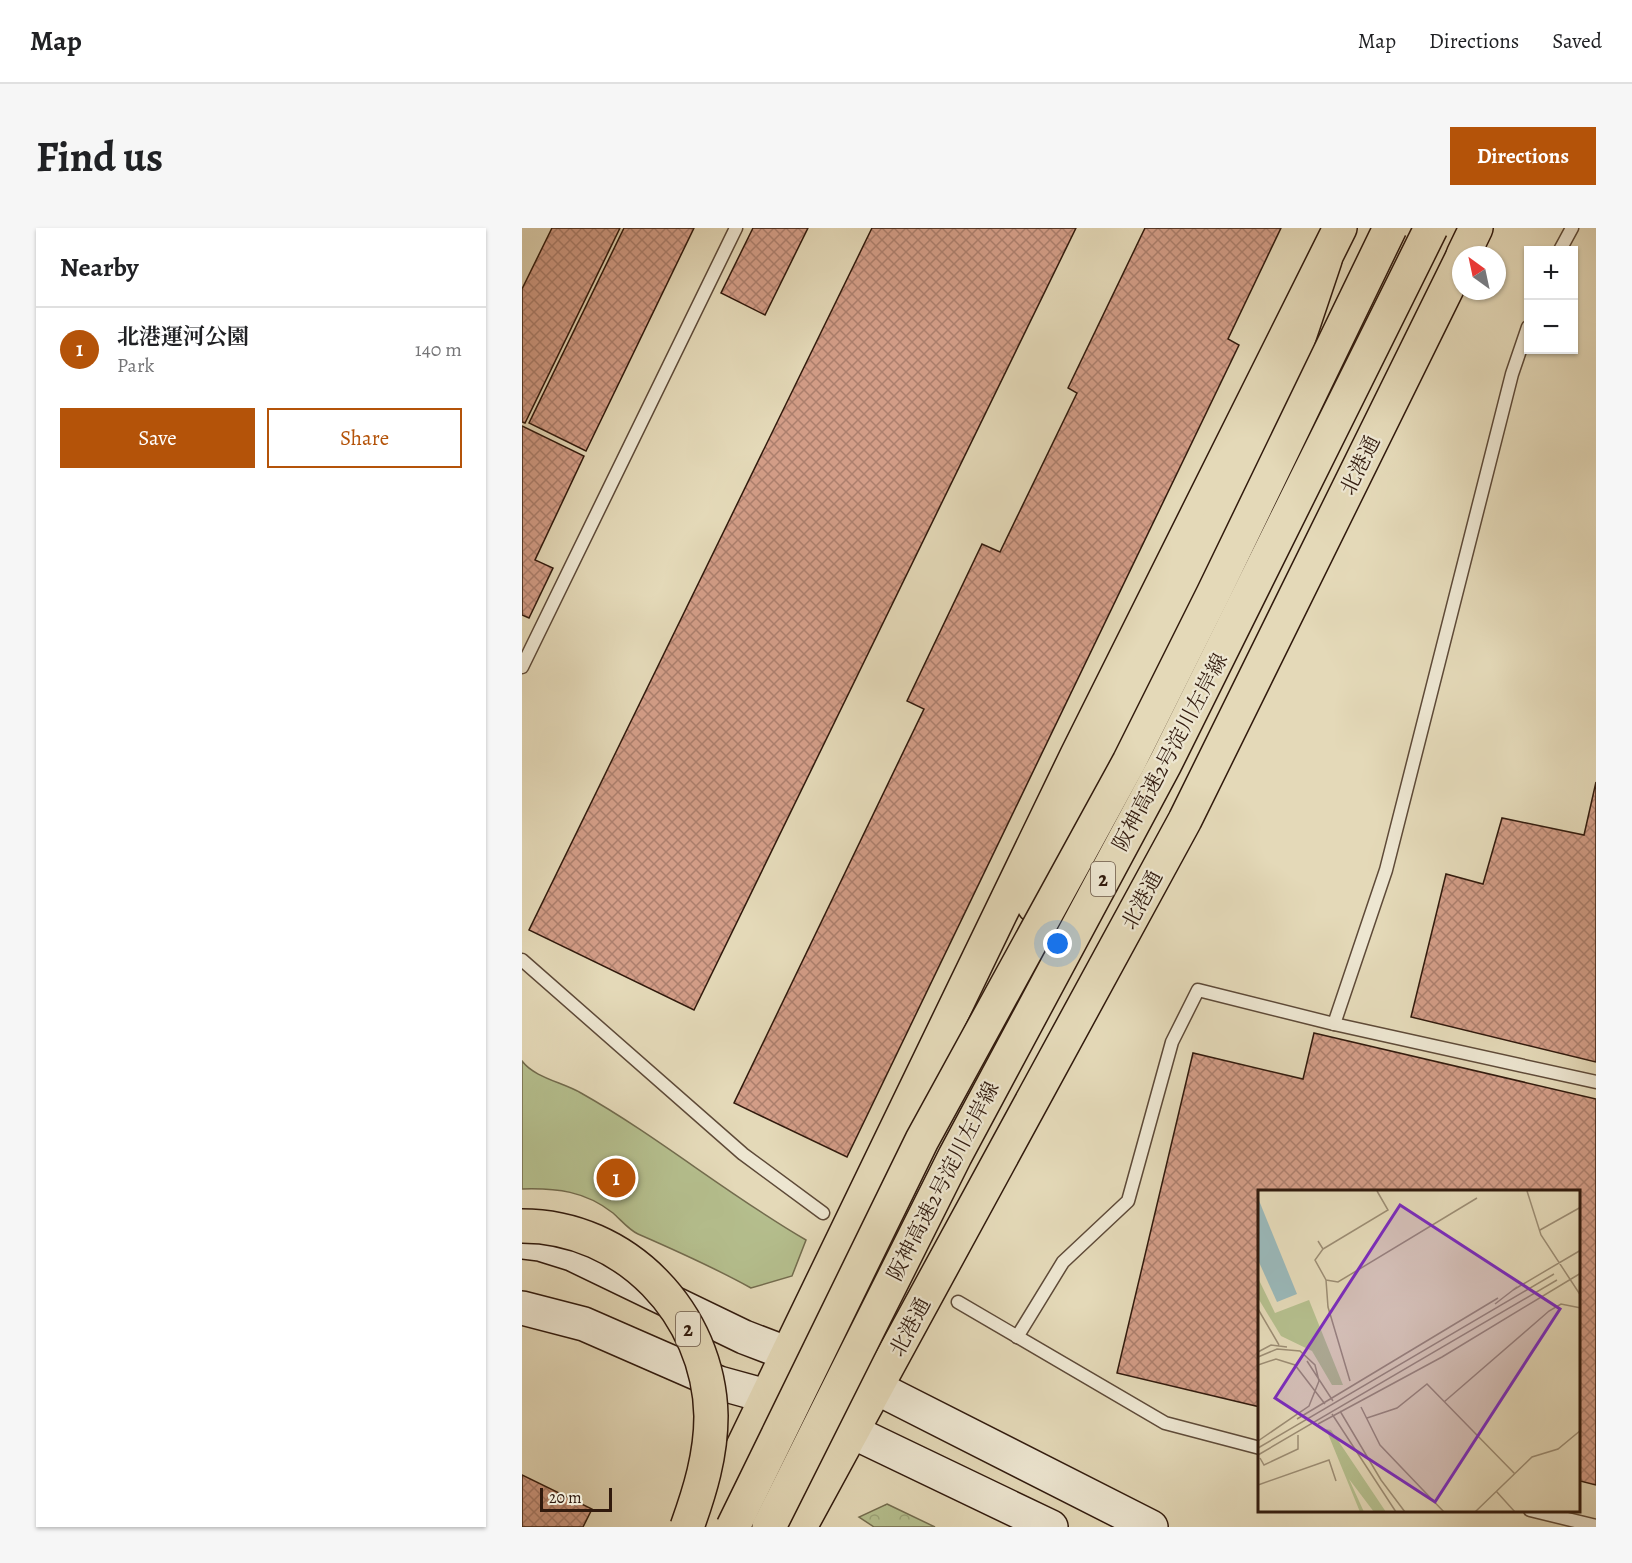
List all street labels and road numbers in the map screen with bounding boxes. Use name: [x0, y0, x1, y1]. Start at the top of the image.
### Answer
street label: 北港通: [1334, 431, 1386, 499]
street label: 阪神高速2号淀川左岸線: [1106, 648, 1234, 856]
road number: 2: [1091, 862, 1115, 896]
street label: 北港通: [1115, 866, 1169, 934]
street label: 阪神高速2号淀川左岸線: [881, 1077, 1005, 1285]
street label: 北港通: [883, 1293, 937, 1361]
road number: 2: [676, 1312, 700, 1346]

